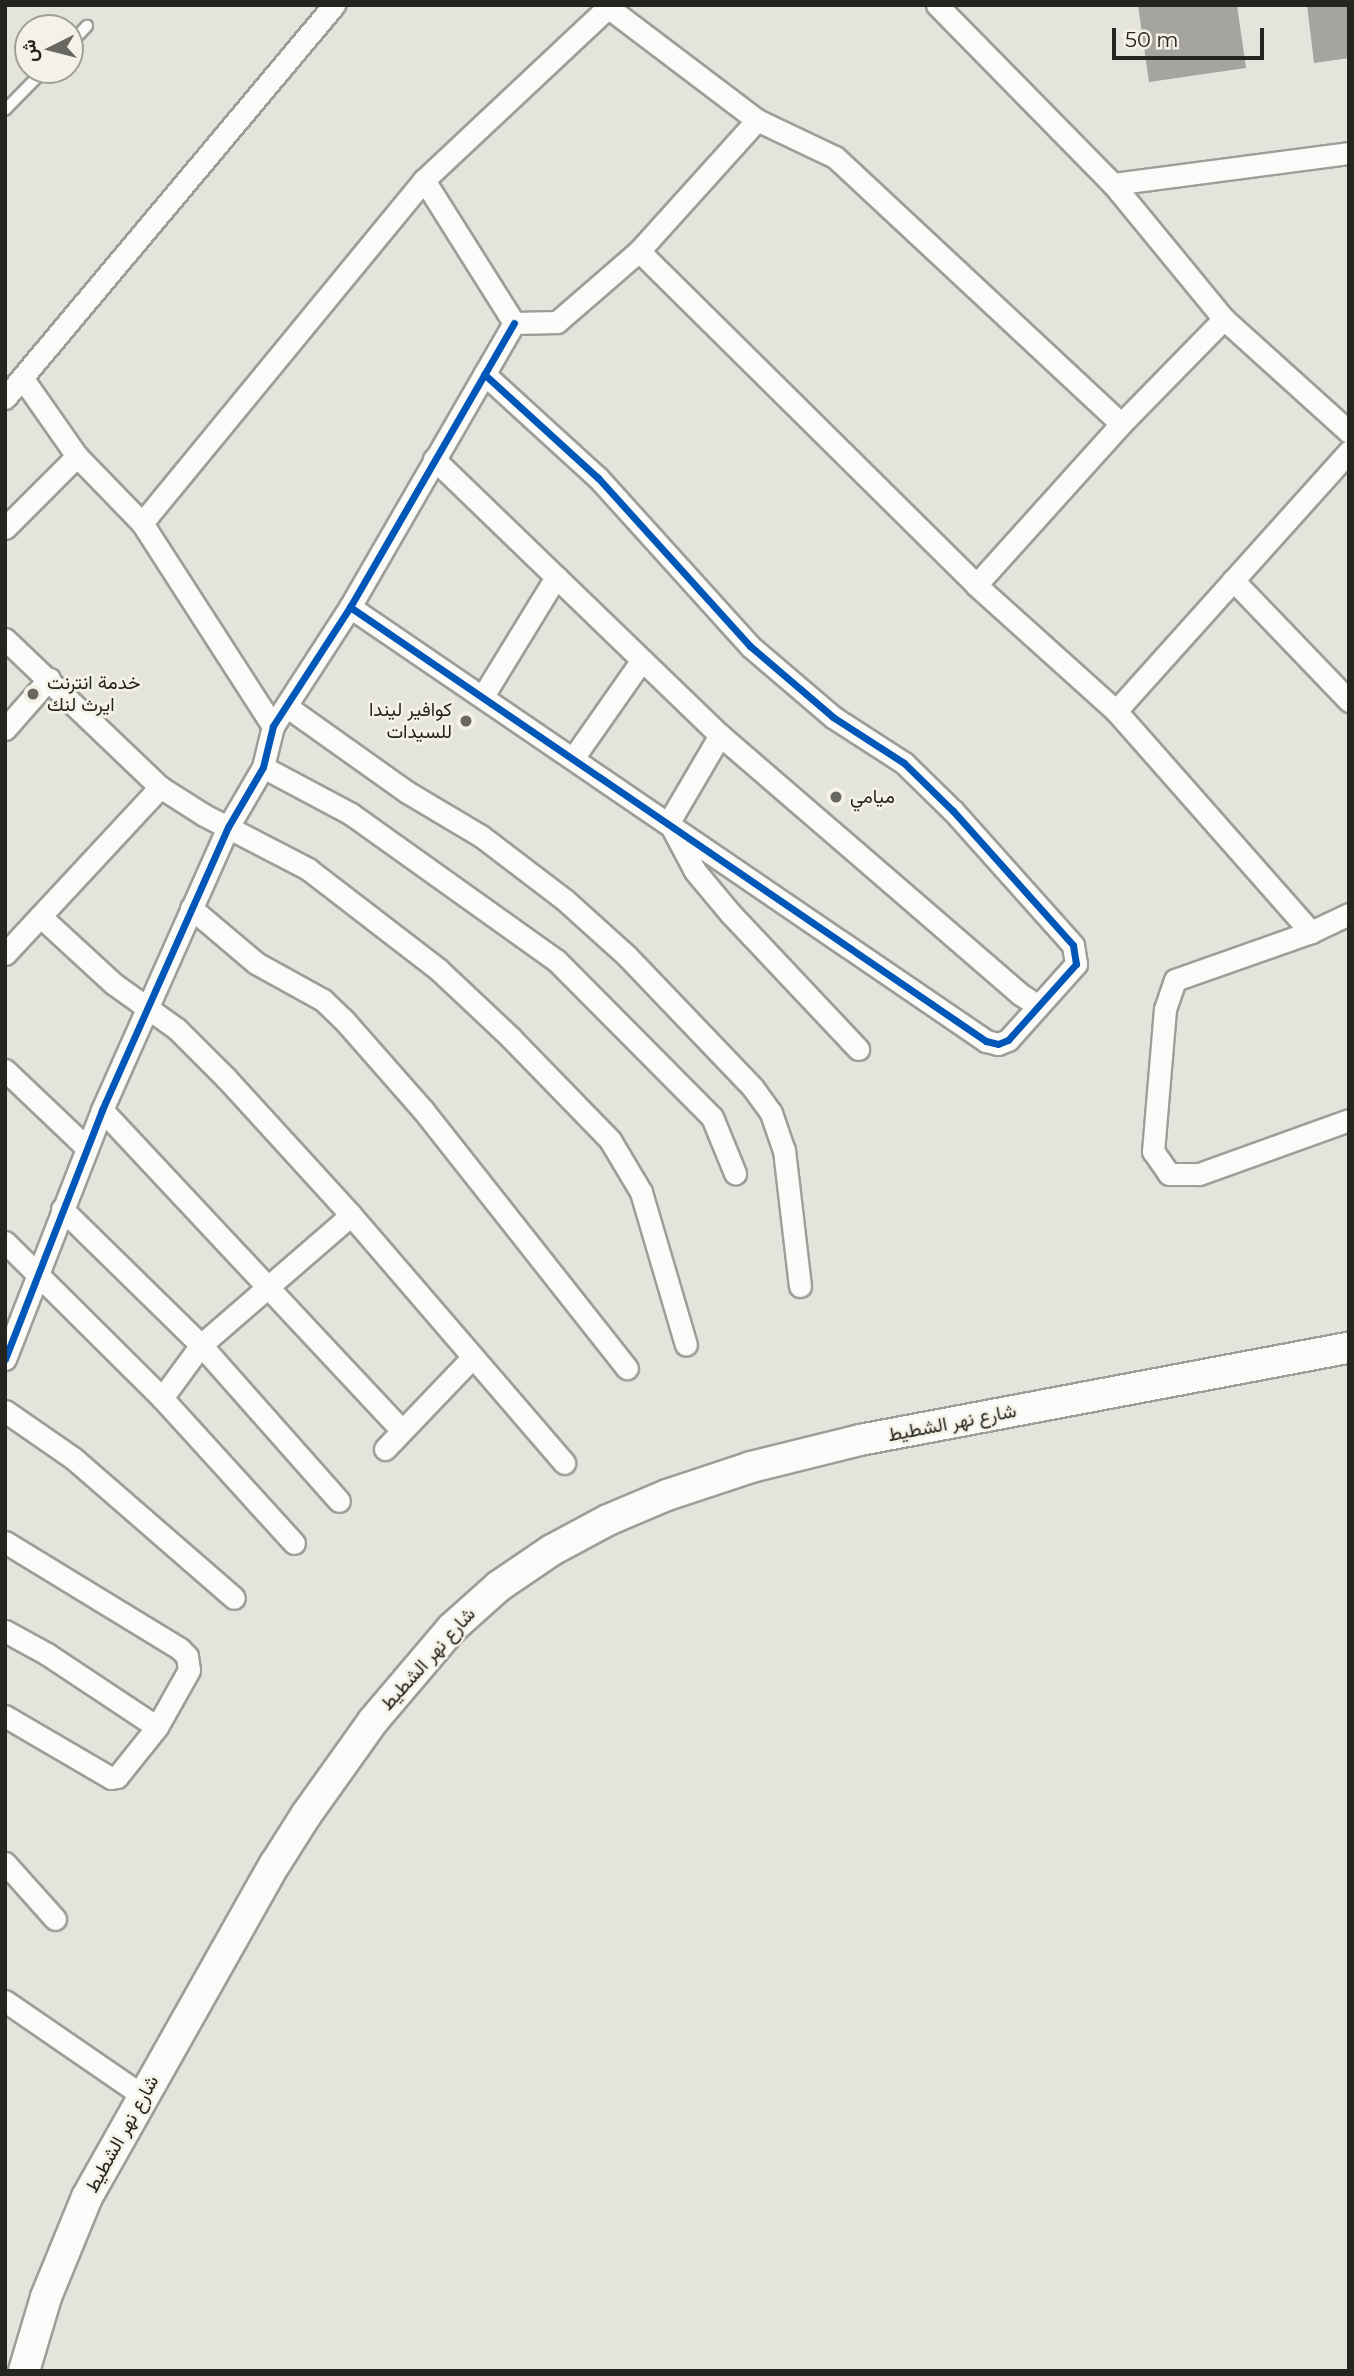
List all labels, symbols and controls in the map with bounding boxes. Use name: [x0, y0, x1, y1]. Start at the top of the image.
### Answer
north arrow: [14, 14, 84, 84]
scale bar: [1116, 14, 1268, 58]
text: 50 m: [1125, 27, 1179, 52]
text: ش: [17, 38, 42, 64]
place label: خدمة انترنت ايرث لنك: [47, 672, 141, 716]
marker: خدمة انترنت ايرث لنك: [25, 686, 41, 702]
place label: كوافير ليندا للسيدات: [369, 699, 452, 743]
marker: كوافير ليندا للسيدات: [458, 713, 474, 729]
place label: ميامي: [850, 786, 895, 808]
marker: ميامي: [828, 789, 844, 805]
street label: شارع نهر الشطيط: [886, 1399, 1018, 1447]
street label: شارع نهر الشطيط: [376, 1603, 480, 1715]
street label: شارع نهر الشطيط: [80, 2071, 164, 2197]

